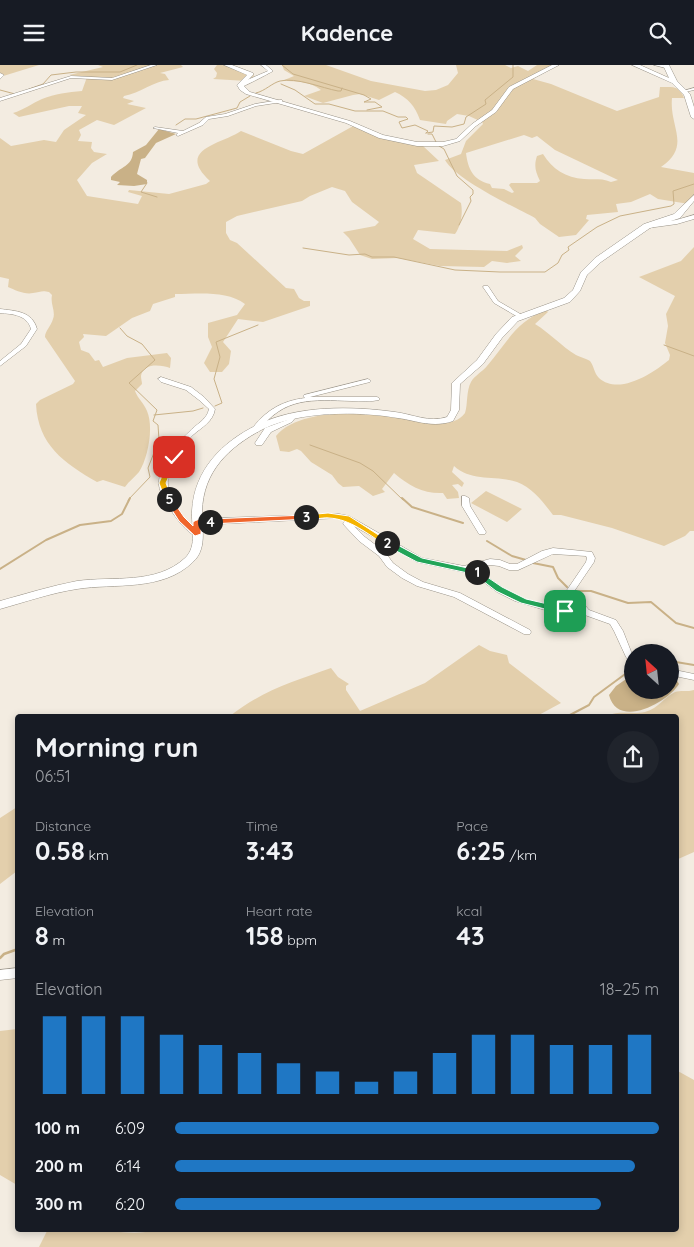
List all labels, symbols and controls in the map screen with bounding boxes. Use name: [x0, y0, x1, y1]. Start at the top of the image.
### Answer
icon: menu: [20, 19, 48, 47]
text: Kadence: [301, 19, 393, 47]
icon: search: [646, 19, 674, 47]
pin: [153, 436, 195, 478]
icon: check: [160, 443, 188, 471]
pin: 5: [156, 487, 182, 511]
text: 5: [165, 490, 174, 508]
pin: 3: [294, 505, 318, 529]
text: 3: [303, 508, 310, 526]
pin: 4: [198, 509, 222, 535]
text: 4: [206, 513, 215, 531]
pin: 2: [374, 531, 400, 555]
text: 2: [384, 534, 391, 552]
pin: 1: [464, 559, 490, 585]
text: 1: [475, 563, 480, 581]
pin: [544, 590, 586, 632]
icon: arrive: [551, 597, 579, 625]
north arrow: [624, 644, 679, 699]
map controls: [624, 644, 679, 699]
text: Morning run: [35, 729, 199, 764]
button: share: [607, 731, 659, 783]
text: 06:51: [35, 766, 71, 786]
text: Distance: [35, 817, 91, 835]
text: Time: [246, 817, 278, 835]
text: Pace: [456, 817, 488, 835]
text: 0.58: [35, 835, 85, 866]
text: 3:43: [246, 835, 294, 866]
text: 6:25: [456, 835, 506, 866]
text: km: [85, 846, 109, 864]
text: /km: [506, 846, 537, 864]
text: Elevation: [35, 902, 94, 920]
text: Heart rate: [246, 902, 312, 920]
text: kcal: [456, 902, 482, 920]
text: 8: [35, 920, 49, 951]
text: 158: [246, 920, 283, 951]
text: 43: [456, 920, 484, 951]
text: m: [49, 931, 65, 949]
text: bpm: [283, 931, 317, 949]
text: Elevation: [35, 979, 102, 999]
text: 18–25 m: [600, 979, 659, 999]
text: 100 m: [35, 1118, 80, 1138]
text: 6:09: [115, 1118, 145, 1138]
text: 200 m: [35, 1156, 83, 1176]
text: 6:14: [115, 1156, 141, 1176]
text: 300 m: [35, 1194, 82, 1214]
text: 6:20: [115, 1194, 145, 1214]

